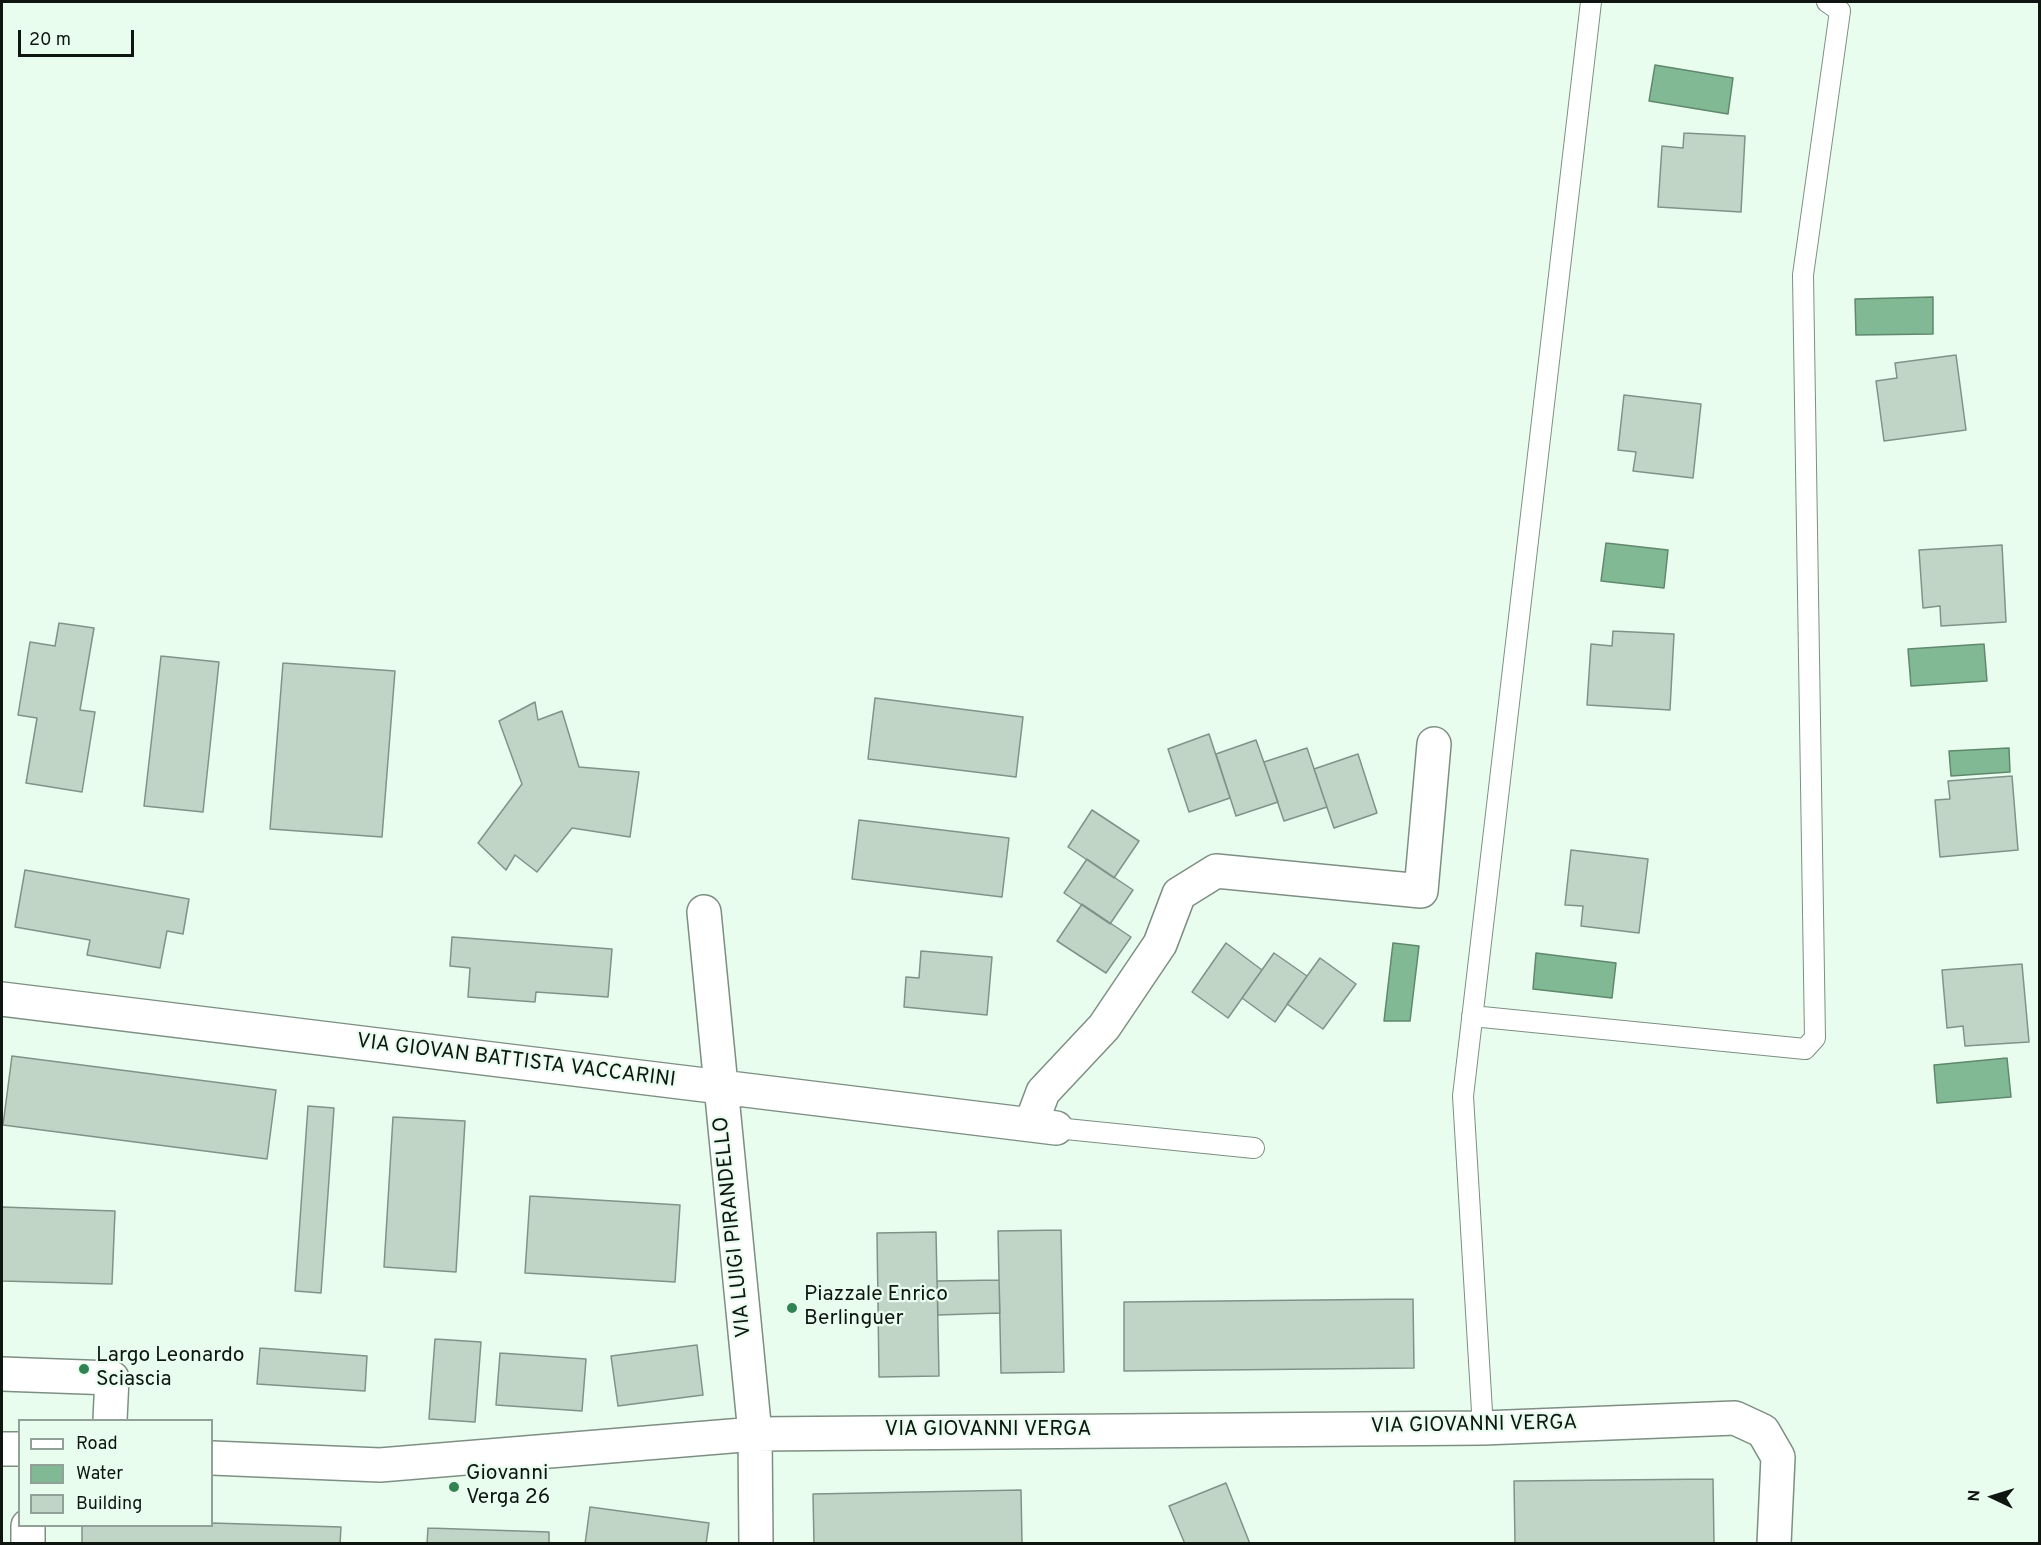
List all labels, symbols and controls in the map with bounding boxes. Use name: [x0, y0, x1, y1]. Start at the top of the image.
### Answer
scale bar: [21, 18, 136, 56]
text: 20 m: [29, 29, 71, 52]
street label: VIA GIOVAN BATTISTA VACCARINI: [355, 1030, 677, 1094]
street label: VIA LUIGI PIRANDELLO: [710, 1115, 758, 1339]
place label: Piazzale Enrico Berlinguer: [804, 1283, 948, 1333]
marker: Piazzale Enrico Berlinguer: [785, 1301, 799, 1315]
place label: Largo Leonardo Sciascia: [96, 1344, 245, 1394]
marker: Largo Leonardo Sciascia: [77, 1362, 91, 1376]
street label: VIA GIOVANNI VERGA: [1370, 1412, 1578, 1440]
street label: VIA GIOVANNI VERGA: [885, 1418, 1091, 1444]
legend: [18, 1419, 213, 1527]
text: Road: [76, 1433, 118, 1456]
place label: Giovanni Verga 26: [466, 1462, 550, 1512]
text: Water: [76, 1463, 123, 1486]
north arrow: [1963, 1467, 2023, 1527]
marker: Giovanni Verga 26: [447, 1480, 461, 1494]
text: N: [1965, 1489, 1985, 1502]
text: Building: [76, 1493, 142, 1516]

